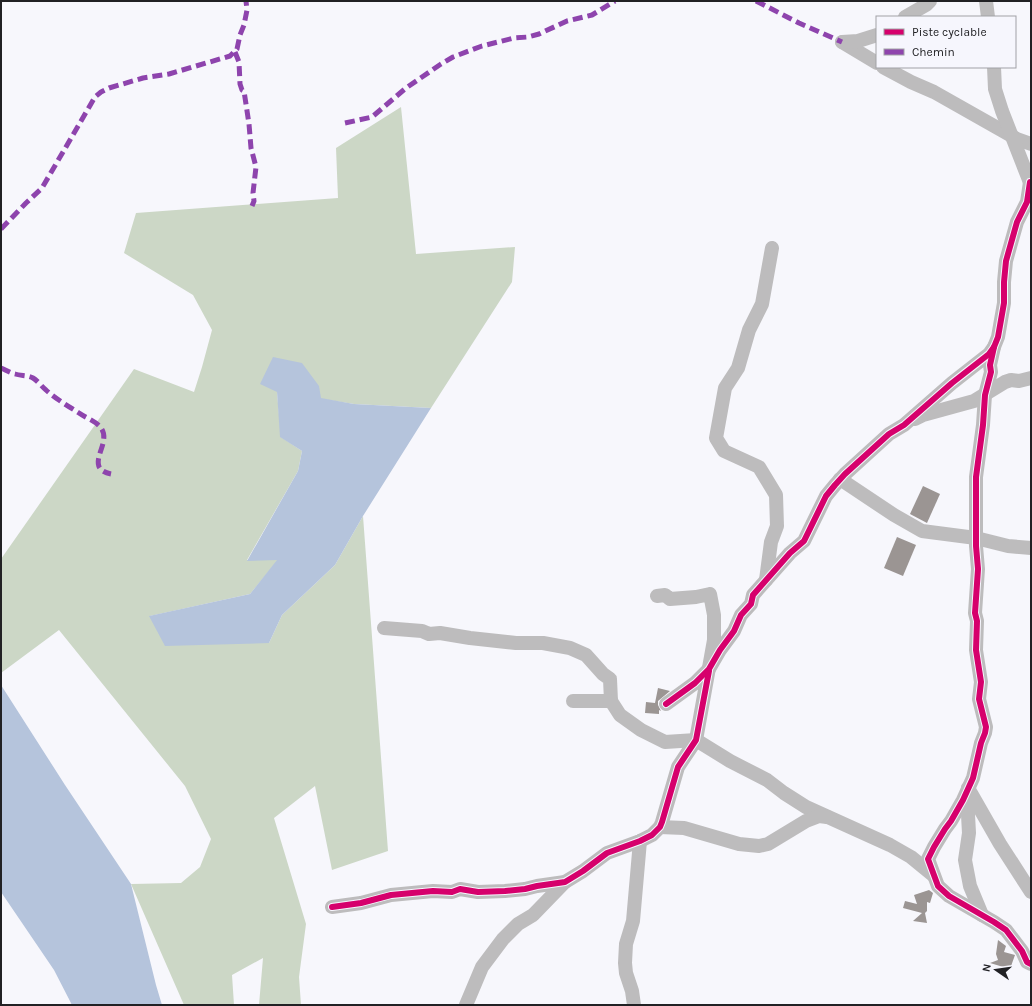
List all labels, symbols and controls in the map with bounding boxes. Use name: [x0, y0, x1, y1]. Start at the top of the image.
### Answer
legend: [876, 16, 1016, 68]
text: Piste cyclable: [912, 25, 987, 39]
text: Chemin: [912, 45, 955, 59]
north arrow: [976, 950, 1016, 990]
text: N: [980, 963, 994, 973]

